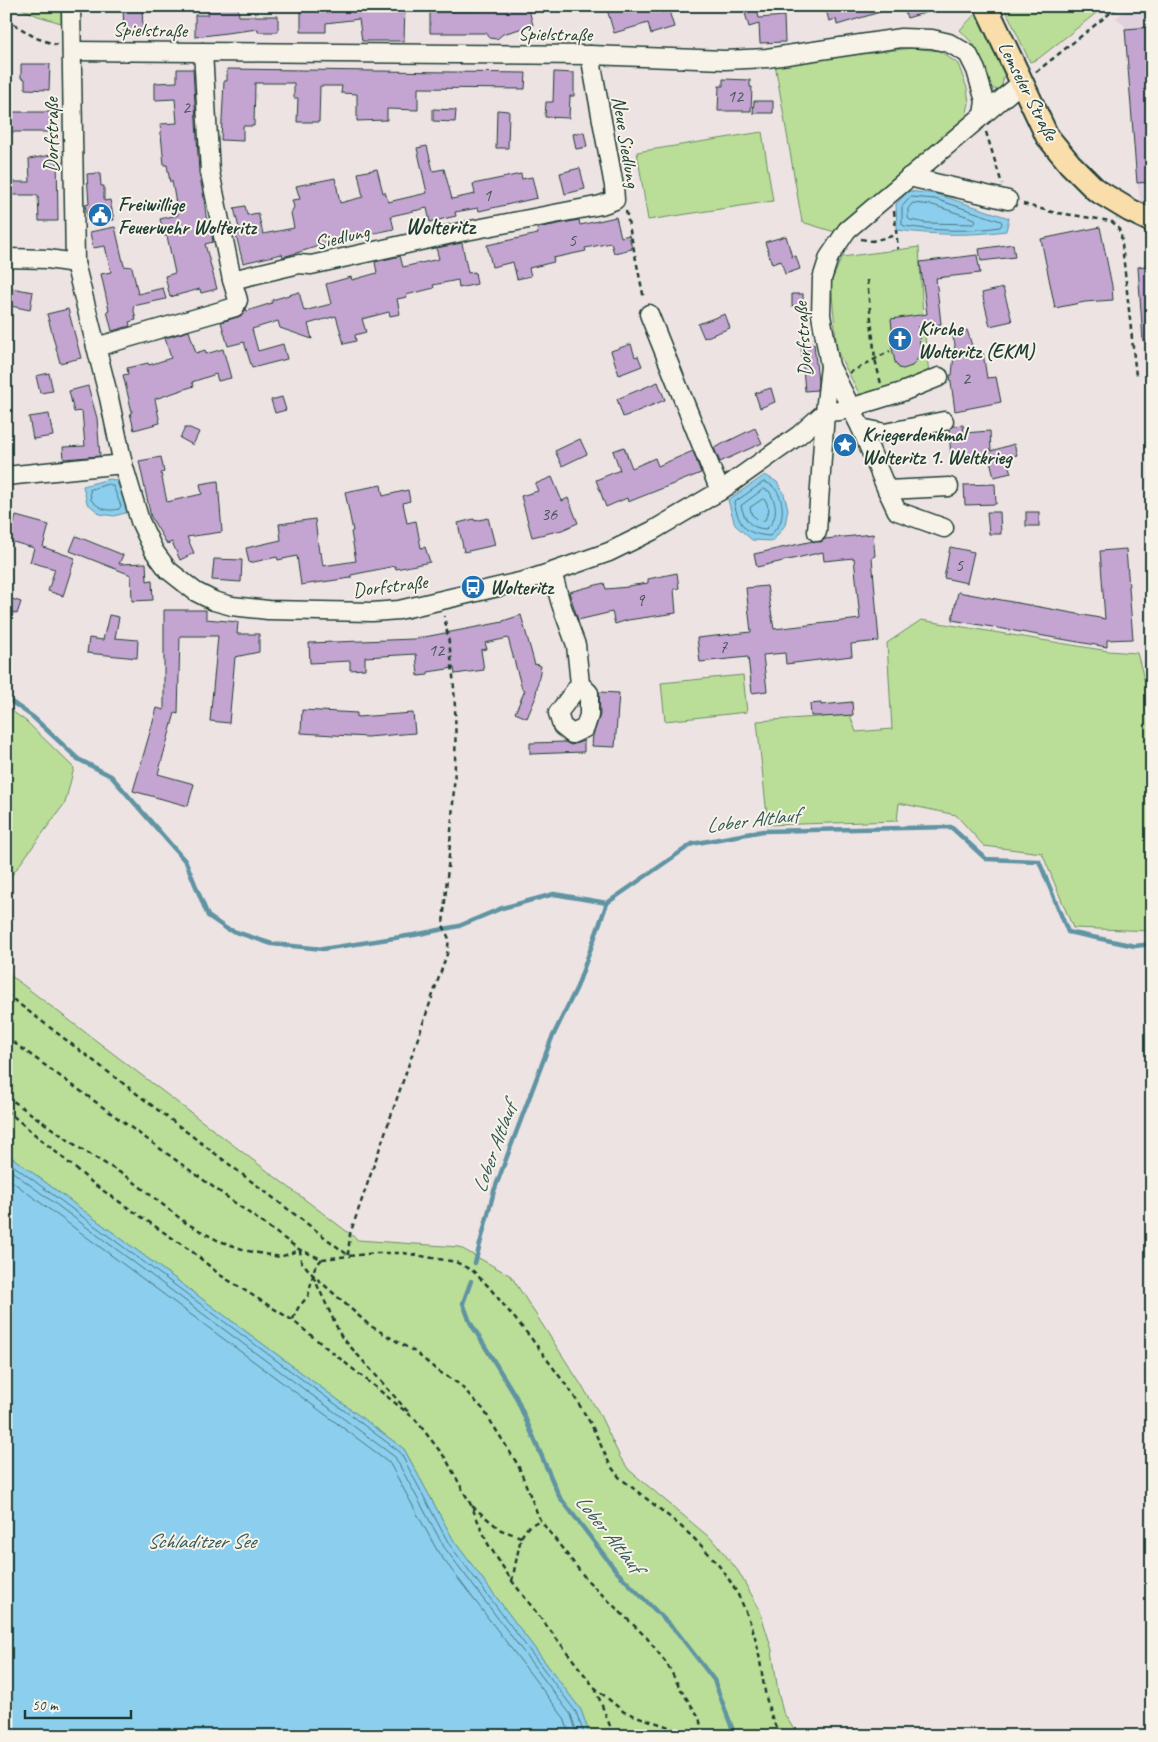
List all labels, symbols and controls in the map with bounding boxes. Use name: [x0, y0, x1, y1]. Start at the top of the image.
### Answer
street label: Spielstraße: [113, 17, 189, 43]
street label: Spielstraße: [518, 21, 594, 47]
street label: Lemseler Straße: [992, 37, 1064, 146]
house number: 12: [727, 85, 745, 107]
street label: Neue Siedlung: [606, 95, 646, 190]
street label: Dorfstraße: [39, 96, 64, 172]
house number: 2: [182, 96, 192, 118]
house number: 1: [483, 184, 492, 206]
place label: Freiwillige Feuerwehr Wolteritz: [118, 192, 258, 240]
public building icon: Freiwillige Feuerwehr Wolteritz: [87, 202, 113, 228]
district label: Wolteritz: [406, 213, 477, 241]
street label: Siedlung: [312, 218, 373, 255]
house number: 5: [568, 229, 577, 251]
street label: Dorfstraße: [788, 299, 818, 377]
place label: Kirche Wolteritz (EKM): [918, 316, 1035, 364]
church icon: Kirche Wolteritz (EKM): [887, 326, 913, 352]
house number: 2: [962, 367, 972, 389]
place label: Kriegerdenkmal Wolteritz 1. Weltkrieg: [862, 422, 1013, 470]
place icon: Kriegerdenkmal Wolteritz 1. Weltkrieg: [832, 432, 858, 458]
house number: 36: [541, 503, 558, 525]
house number: 5: [955, 554, 964, 576]
street label: Dorfstraße: [351, 569, 430, 603]
bus stop icon: Wolteritz: [460, 574, 486, 600]
place label: Wolteritz: [490, 575, 555, 600]
house number: 9: [636, 589, 646, 611]
house number: 7: [719, 636, 728, 658]
house number: 12: [428, 639, 446, 661]
water label: Lober Altlauf: [704, 800, 807, 839]
water label: Lober Altlauf: [466, 1093, 525, 1196]
water label: Lober Altlauf: [570, 1489, 653, 1583]
water label: Schladitzer See: [147, 1528, 258, 1554]
scale bar: [25, 1687, 131, 1719]
text: 50 m: [32, 1696, 59, 1715]

